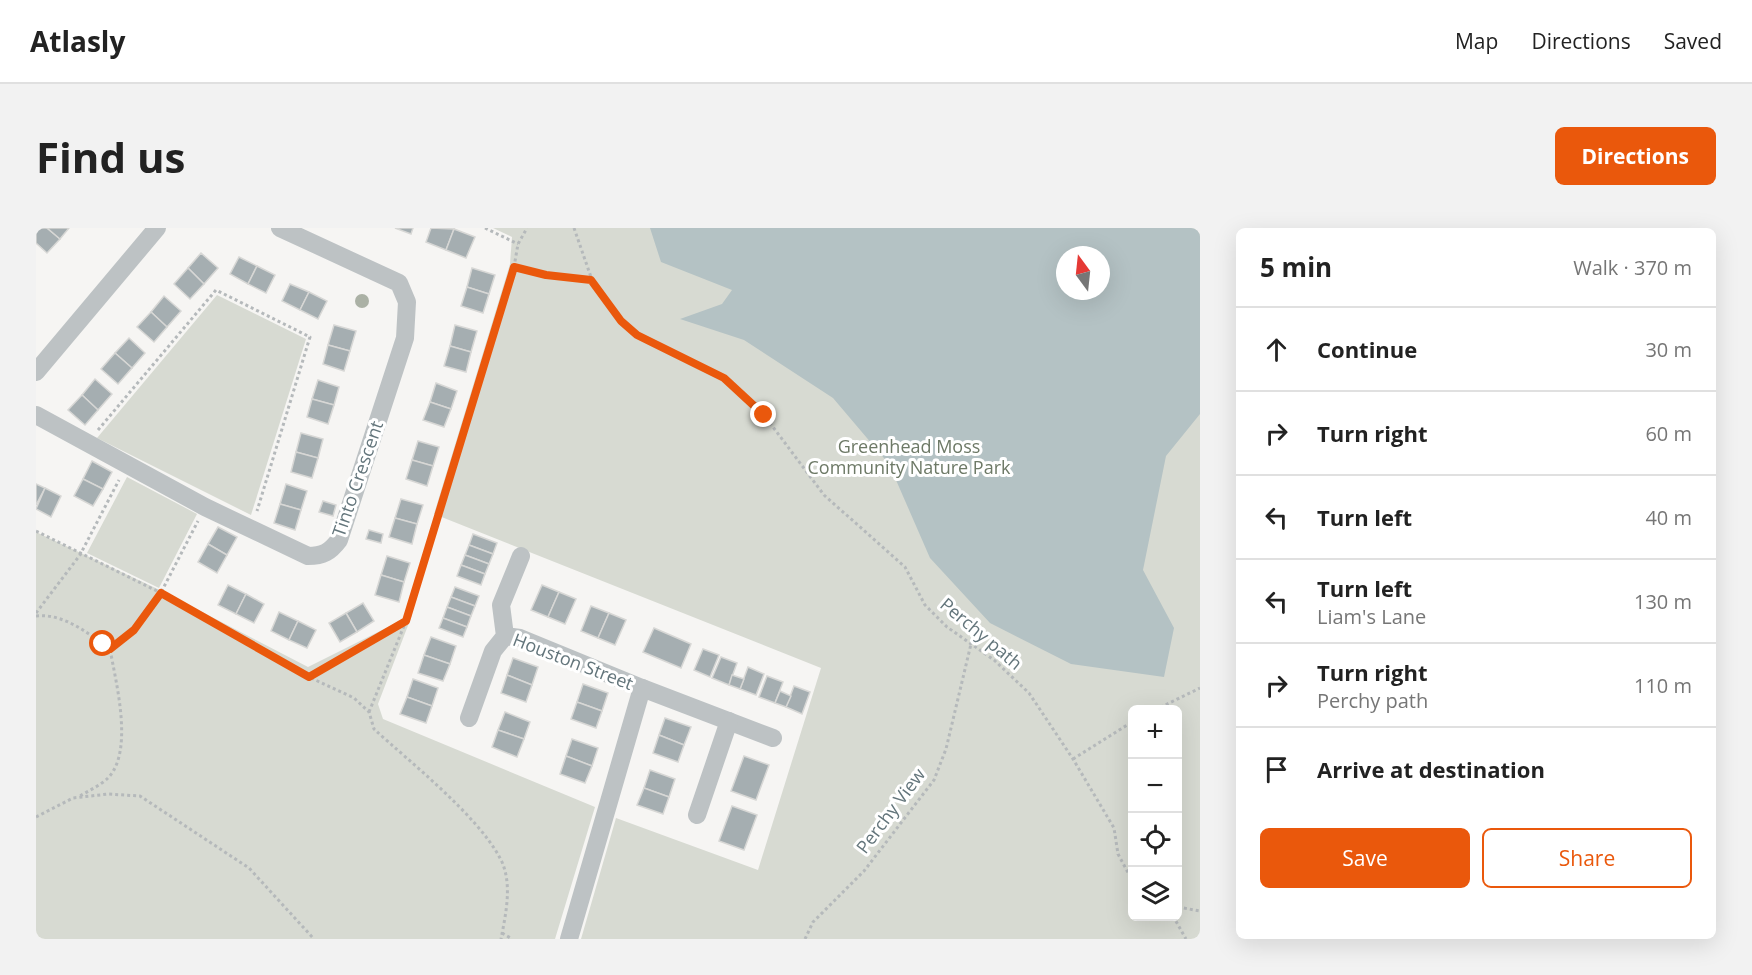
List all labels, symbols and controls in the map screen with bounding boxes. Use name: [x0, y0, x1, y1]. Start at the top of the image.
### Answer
text: Atlasly: [30, 22, 125, 60]
text: Map: [1455, 27, 1498, 55]
text: Directions: [1531, 27, 1631, 55]
text: Saved: [1664, 27, 1722, 55]
button: Directions: [1555, 127, 1716, 185]
text: Find us: [36, 128, 185, 185]
north arrow: [1056, 246, 1110, 300]
text: 5 min: [1260, 249, 1332, 285]
text: Walk · 370 m: [1573, 254, 1692, 281]
icon: ahead: [1260, 333, 1293, 366]
text: Continue: [1317, 334, 1417, 364]
text: 30 m: [1645, 336, 1692, 363]
route end: [750, 401, 776, 427]
icon: right: [1260, 417, 1293, 450]
street label: Tinto Crescent: [326, 418, 388, 540]
text: Turn right: [1317, 418, 1428, 448]
text: 60 m: [1645, 420, 1692, 447]
park label: Greenhead Moss Community Nature Park: [807, 434, 1011, 479]
icon: left: [1260, 501, 1293, 534]
text: Turn left: [1317, 502, 1412, 532]
text: 40 m: [1645, 504, 1692, 531]
text: Turn left: [1317, 573, 1412, 603]
icon: left: [1260, 585, 1293, 618]
text: 130 m: [1634, 588, 1692, 615]
street label: Perchy path: [936, 592, 1028, 675]
text: Liam's Lane: [1317, 603, 1426, 630]
street label: Houston Street: [510, 627, 637, 695]
route start: [89, 630, 115, 656]
text: Turn right: [1317, 657, 1428, 687]
icon: right: [1260, 669, 1293, 702]
text: 110 m: [1634, 672, 1692, 699]
text: Perchy path: [1317, 687, 1428, 714]
map controls: [1128, 705, 1182, 921]
button: +: [1128, 705, 1182, 759]
icon: arrive: [1260, 753, 1293, 786]
text: Arrive at destination: [1317, 754, 1545, 784]
button: −: [1128, 759, 1182, 813]
street label: Perchy View: [850, 763, 930, 858]
button: locate: [1128, 813, 1182, 867]
button: Save: [1260, 828, 1470, 888]
button: Share: [1482, 828, 1692, 888]
button: layers: [1128, 867, 1182, 921]

